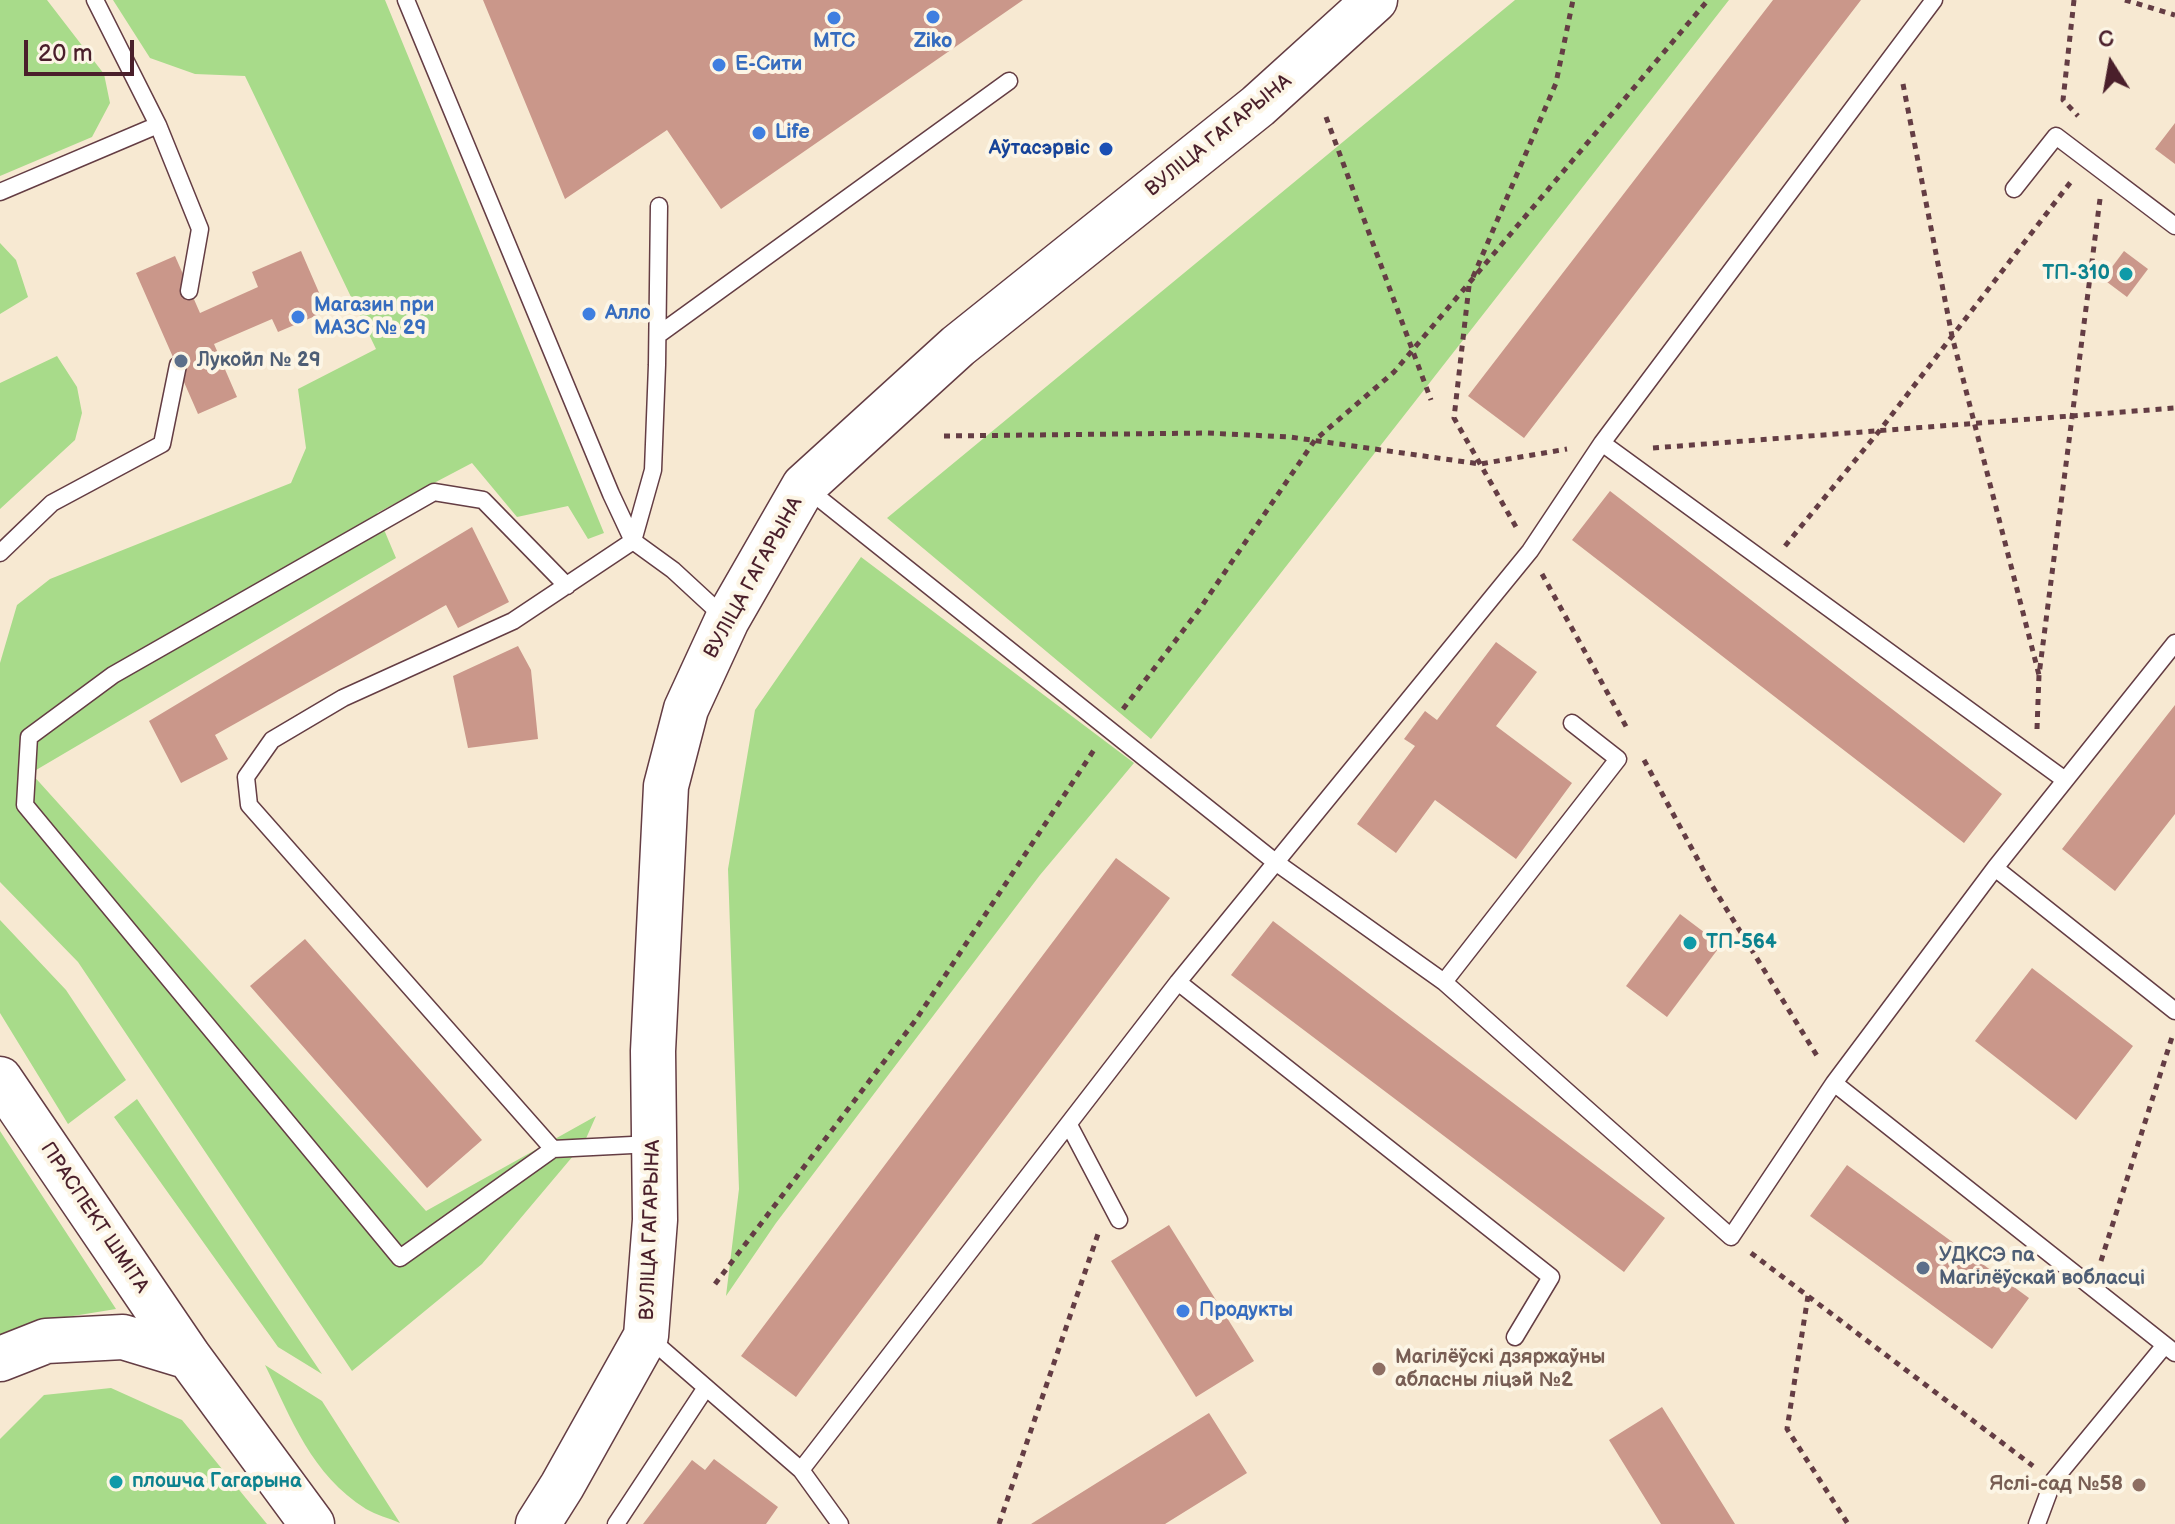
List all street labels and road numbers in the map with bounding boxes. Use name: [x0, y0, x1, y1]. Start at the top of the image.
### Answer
street label: ВУЛІЦА ГАГАРЫНА: [1141, 70, 1297, 202]
street label: ВУЛІЦА ГАГАРЫНА: [700, 493, 808, 663]
street label: ПРАСПЕКТ ШМІТА: [35, 1138, 153, 1298]
street label: ВУЛІЦА ГАГАРЫНА: [636, 1139, 666, 1321]

